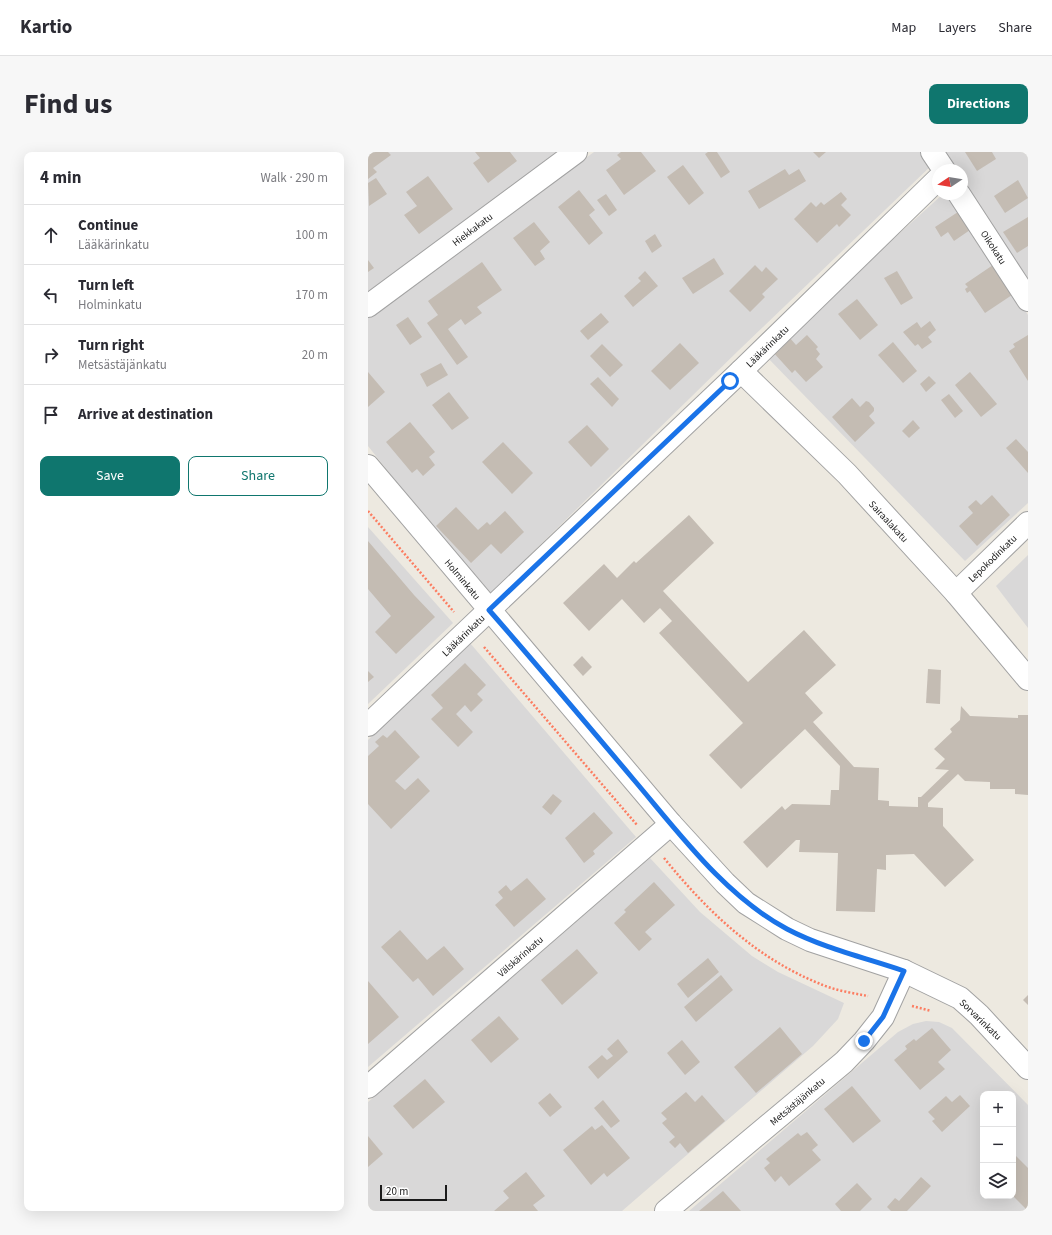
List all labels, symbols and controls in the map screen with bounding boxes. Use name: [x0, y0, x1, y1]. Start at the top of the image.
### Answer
text: Kartio: [20, 14, 72, 41]
text: Map: [891, 18, 916, 38]
text: Layers: [938, 18, 976, 38]
text: Share: [998, 18, 1032, 38]
text: Find us: [24, 84, 112, 124]
button: Directions: [929, 84, 1028, 124]
north arrow: [932, 164, 968, 200]
text: 4 min: [40, 166, 81, 190]
text: Walk · 290 m: [260, 169, 328, 187]
street label: Hiekkakatu: [449, 210, 496, 250]
text: Continue: [78, 215, 138, 236]
icon: ahead: [40, 224, 62, 246]
text: 100 m: [295, 226, 328, 244]
street label: Oikokatu: [977, 228, 1009, 267]
text: Lääkärinkatu: [78, 236, 149, 254]
text: Turn left: [78, 275, 134, 296]
icon: left: [40, 284, 62, 306]
text: 170 m: [295, 286, 328, 304]
text: Holminkatu: [78, 296, 142, 314]
street label: Lääkärinkatu: [743, 323, 792, 371]
text: Turn right: [78, 335, 144, 356]
icon: right: [40, 344, 62, 366]
text: 20 m: [302, 346, 328, 364]
text: Metsästäjänkatu: [78, 356, 167, 374]
route start: [721, 372, 739, 390]
icon: arrive: [40, 404, 62, 426]
text: Arrive at destination: [78, 404, 213, 425]
button: Save: [40, 456, 180, 496]
button: Share: [188, 456, 328, 496]
street label: Sairaalakatu: [865, 498, 911, 546]
street label: Lepokodinkatu: [965, 532, 1020, 586]
street label: Holminkatu: [441, 556, 483, 603]
street label: Lääkärinkatu: [439, 612, 488, 660]
street label: Välskärinkatu: [495, 933, 547, 981]
street label: Sorvarinkatu: [956, 996, 1005, 1043]
route end: [855, 1032, 873, 1050]
street label: Metsästäjänkatu: [767, 1074, 828, 1129]
map controls: [980, 1091, 1016, 1199]
button: +: [980, 1091, 1016, 1127]
button: −: [980, 1127, 1016, 1163]
button: layers: [980, 1163, 1016, 1199]
scale bar: [380, 1183, 447, 1202]
text: 20 m: [386, 1184, 408, 1199]

